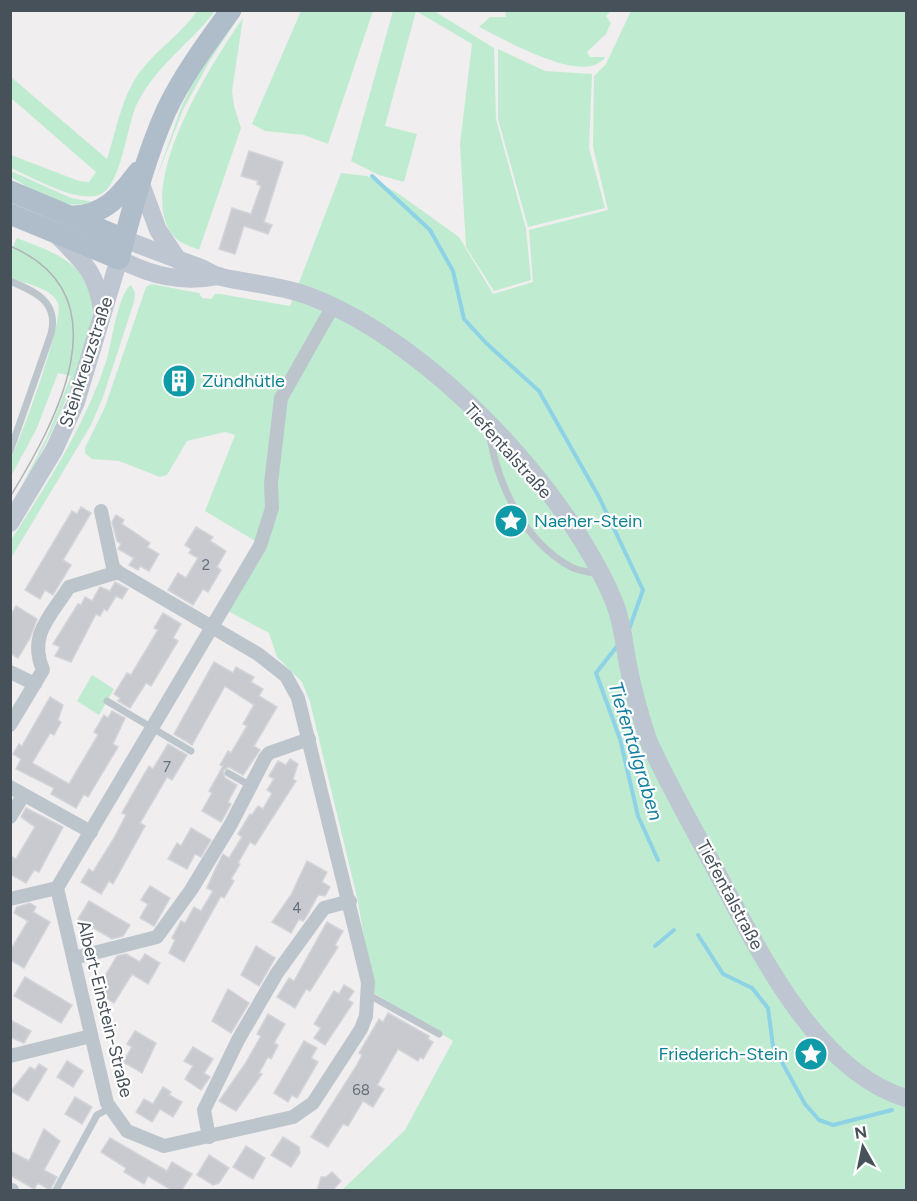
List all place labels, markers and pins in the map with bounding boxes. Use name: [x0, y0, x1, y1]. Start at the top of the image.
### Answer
building icon: Zündhütle: [161, 363, 197, 399]
place label: Zündhütle: [202, 370, 285, 392]
place icon: Naeher-Stein: [493, 503, 529, 539]
place label: Naeher-Stein: [534, 510, 642, 532]
place icon: Friederich-Stein: [793, 1036, 829, 1072]
place label: Friederich-Stein: [659, 1043, 788, 1065]

